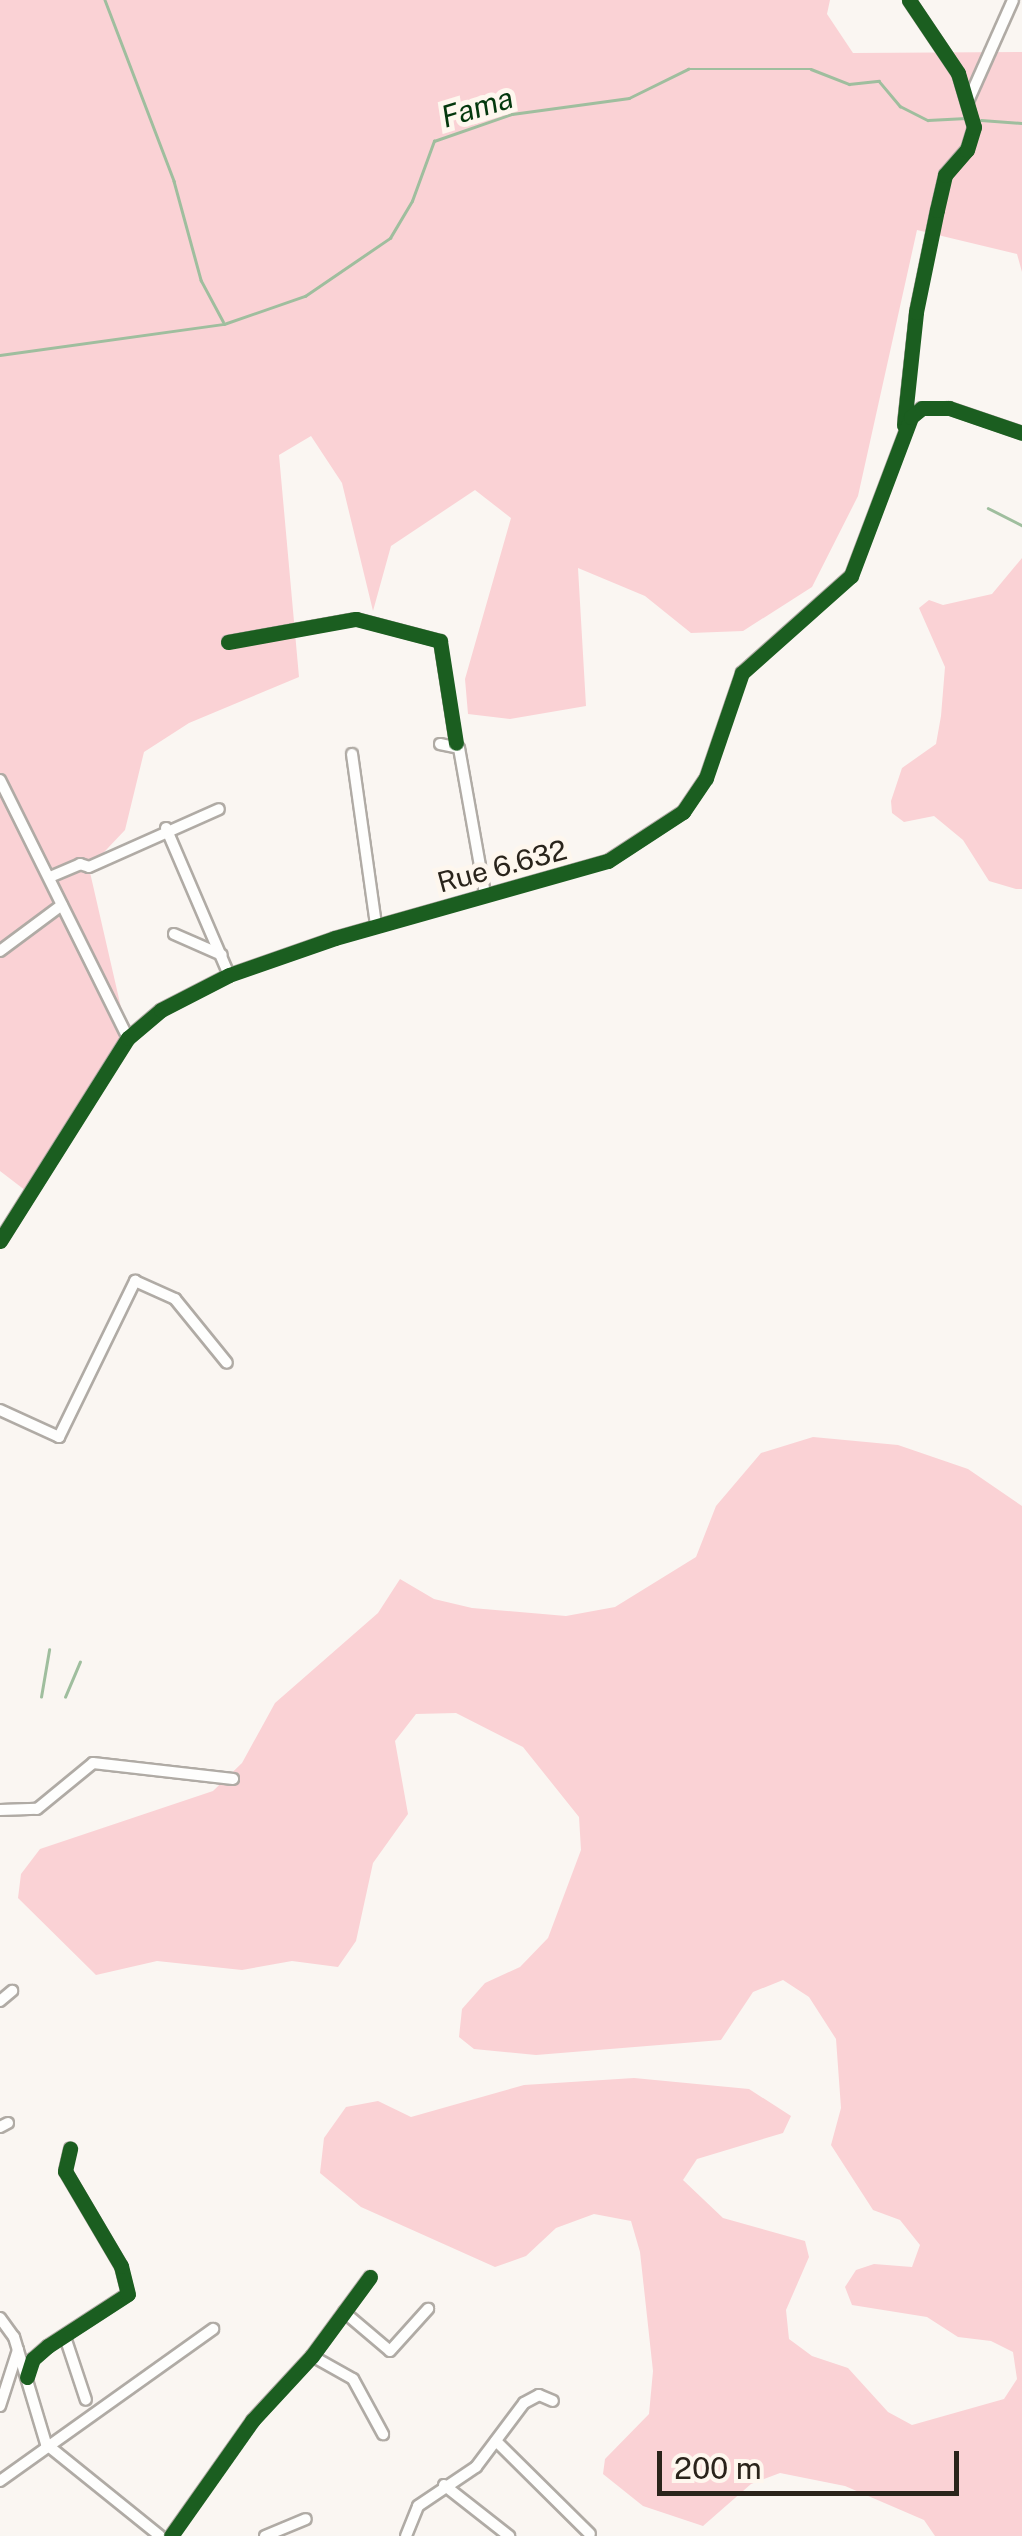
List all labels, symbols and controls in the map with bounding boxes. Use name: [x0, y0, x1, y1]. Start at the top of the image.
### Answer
water label: Fama: [436, 79, 518, 135]
street label: Rue 6.632: [433, 833, 571, 899]
scale bar: [662, 2431, 964, 2493]
text: 200 m: [674, 2450, 762, 2486]

